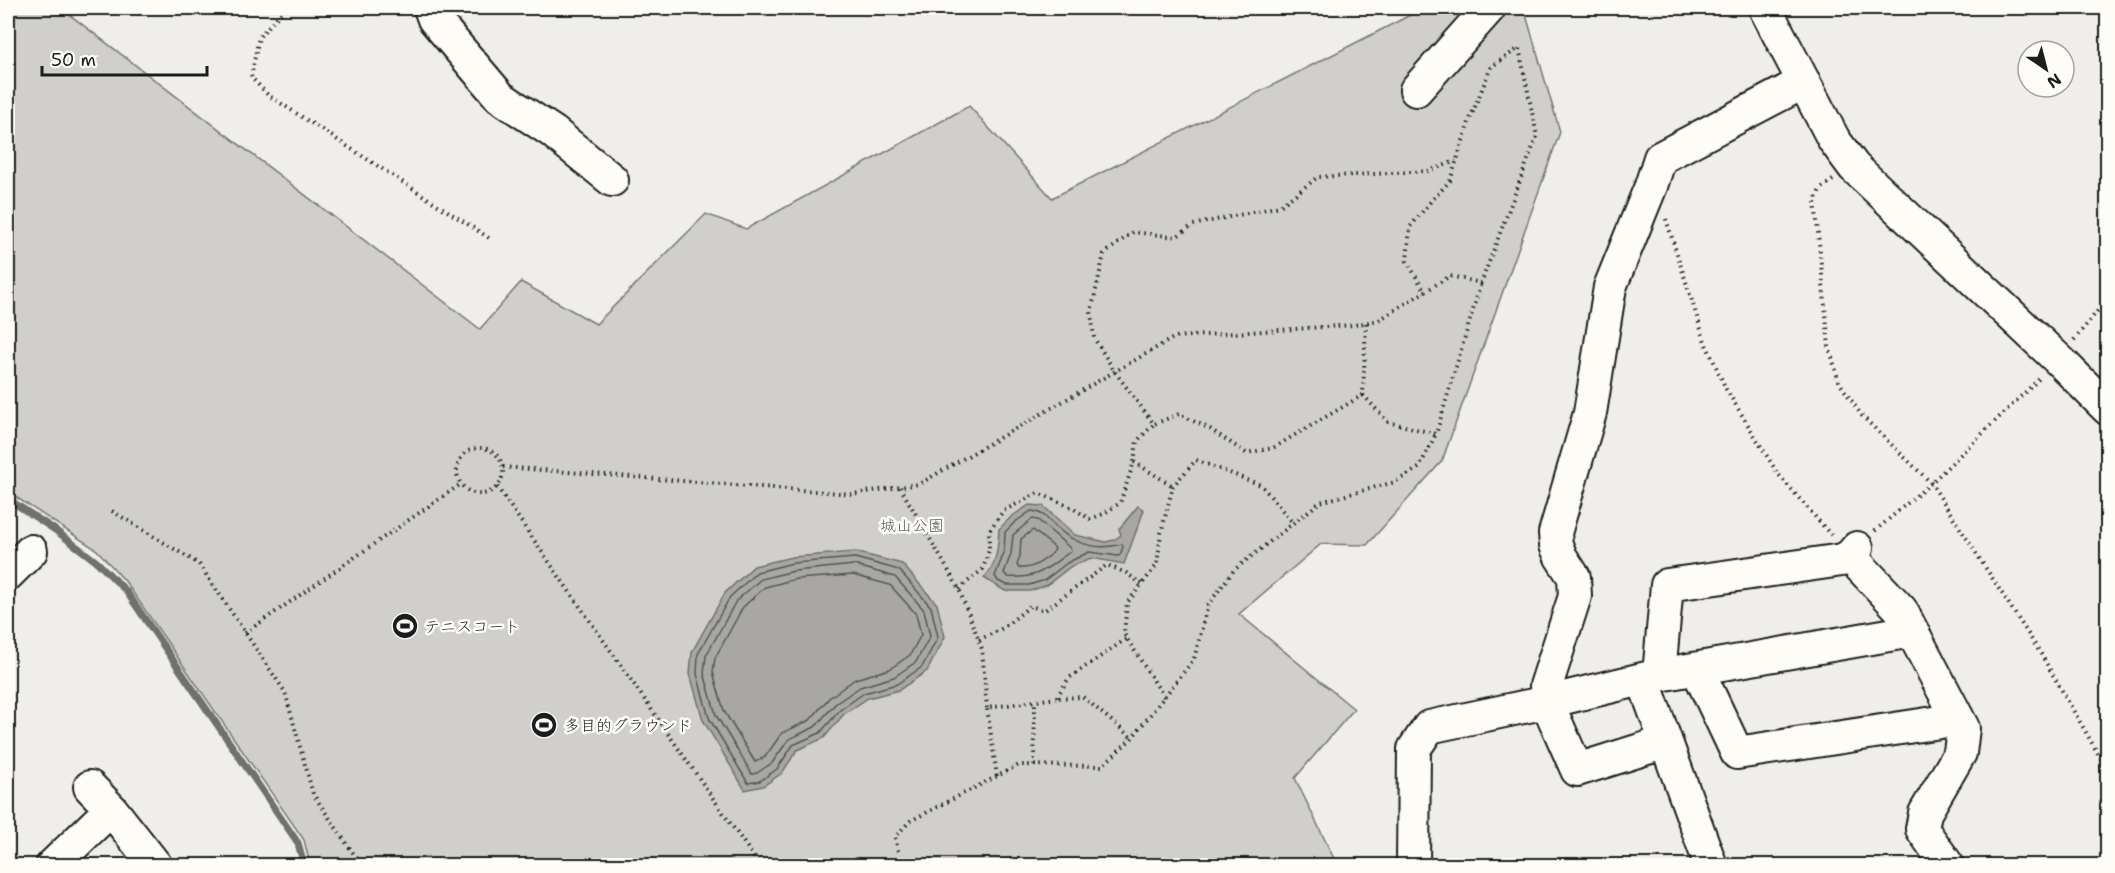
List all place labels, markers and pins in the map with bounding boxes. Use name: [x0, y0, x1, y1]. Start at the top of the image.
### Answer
sports icon: テニスコート: [390, 611, 420, 641]
place label: テニスコート: [424, 616, 520, 637]
sports icon: 多目的グラウンド: [529, 710, 559, 740]
place label: 多目的グラウンド: [564, 715, 692, 736]

